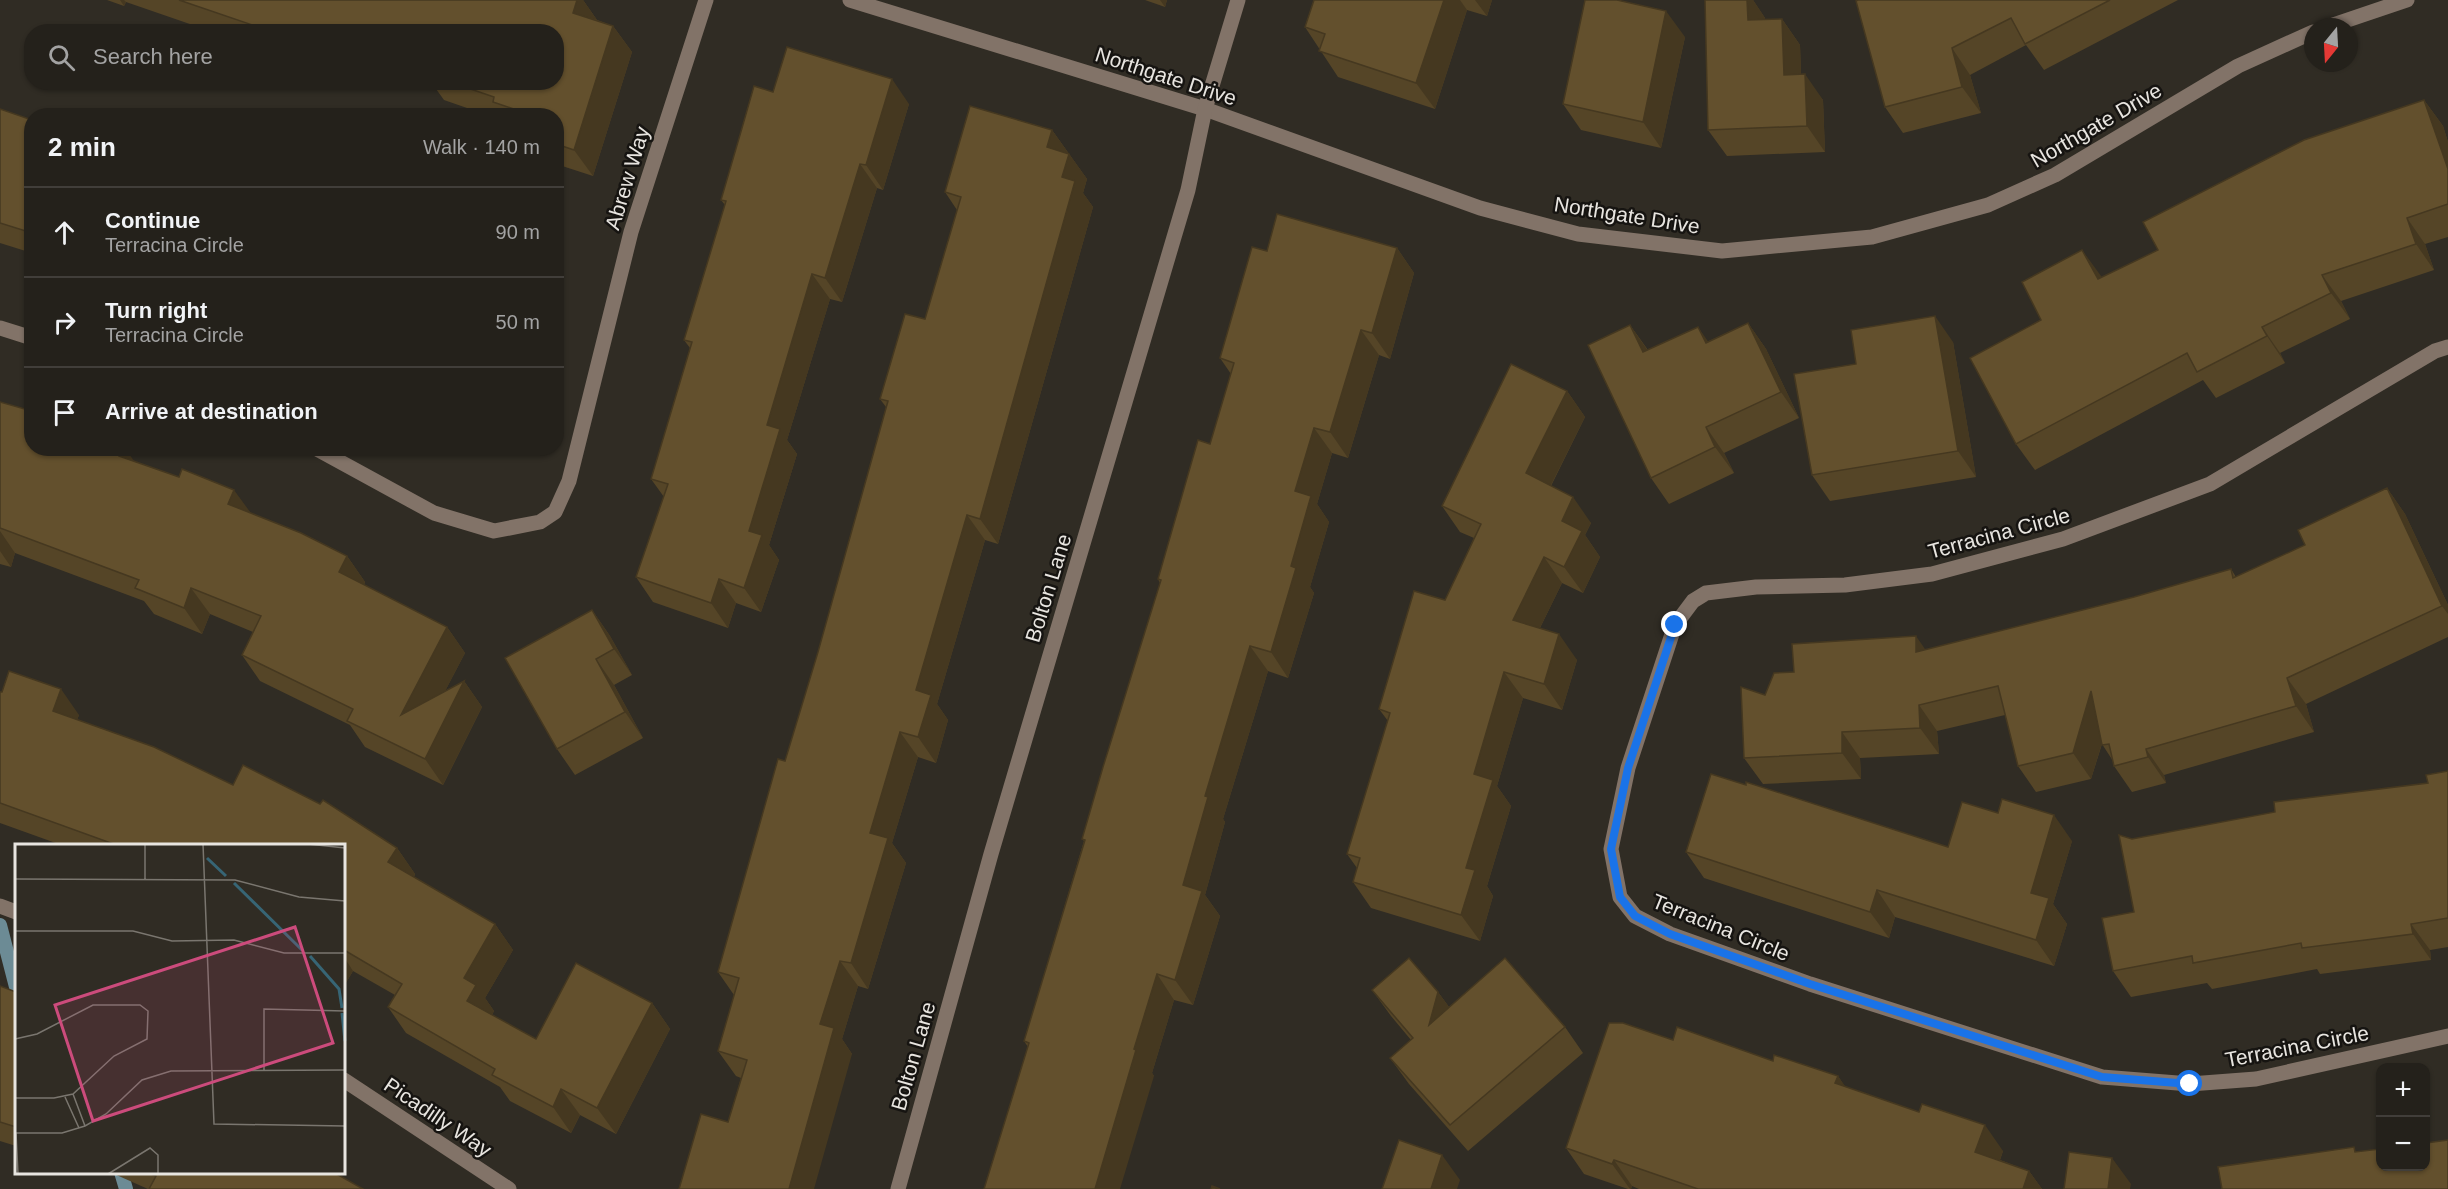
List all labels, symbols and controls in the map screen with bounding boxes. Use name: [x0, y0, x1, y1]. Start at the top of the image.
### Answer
north arrow: [2304, 18, 2358, 72]
search box: [24, 24, 564, 90]
icon: search: [45, 41, 78, 74]
street label: Northgate Drive: [1093, 42, 1239, 110]
text: Search here: [93, 44, 213, 69]
street label: Northgate Drive: [2027, 78, 2165, 172]
street label: Abrew Way: [600, 123, 654, 232]
text: 2 min: [48, 132, 116, 162]
text: Walk · 140 m: [423, 136, 540, 158]
street label: Northgate Drive: [1553, 192, 1701, 238]
text: Continue: [105, 208, 200, 233]
icon: ahead: [48, 216, 81, 249]
text: 90 m: [496, 221, 540, 243]
text: Terracina Circle: [105, 234, 244, 256]
text: Turn right: [105, 298, 207, 323]
icon: right: [48, 306, 81, 339]
text: 50 m: [496, 311, 540, 333]
text: Terracina Circle: [105, 324, 244, 346]
icon: arrive: [48, 396, 81, 429]
text: Arrive at destination: [105, 399, 318, 424]
street label: Terracina Circle: [1926, 503, 2072, 563]
street label: Bolton Lane: [1021, 531, 1075, 645]
route end: [1661, 611, 1687, 637]
inset map: [15, 844, 345, 1174]
street label: Terracina Circle: [1649, 889, 1793, 965]
street label: Bolton Lane: [886, 999, 940, 1113]
street label: Terracina Circle: [2223, 1021, 2371, 1071]
map controls: [2376, 1063, 2430, 1171]
button: +: [2376, 1063, 2430, 1117]
route start: [2176, 1070, 2202, 1096]
street label: Picadilly Way: [380, 1073, 496, 1162]
button: −: [2376, 1117, 2430, 1171]

